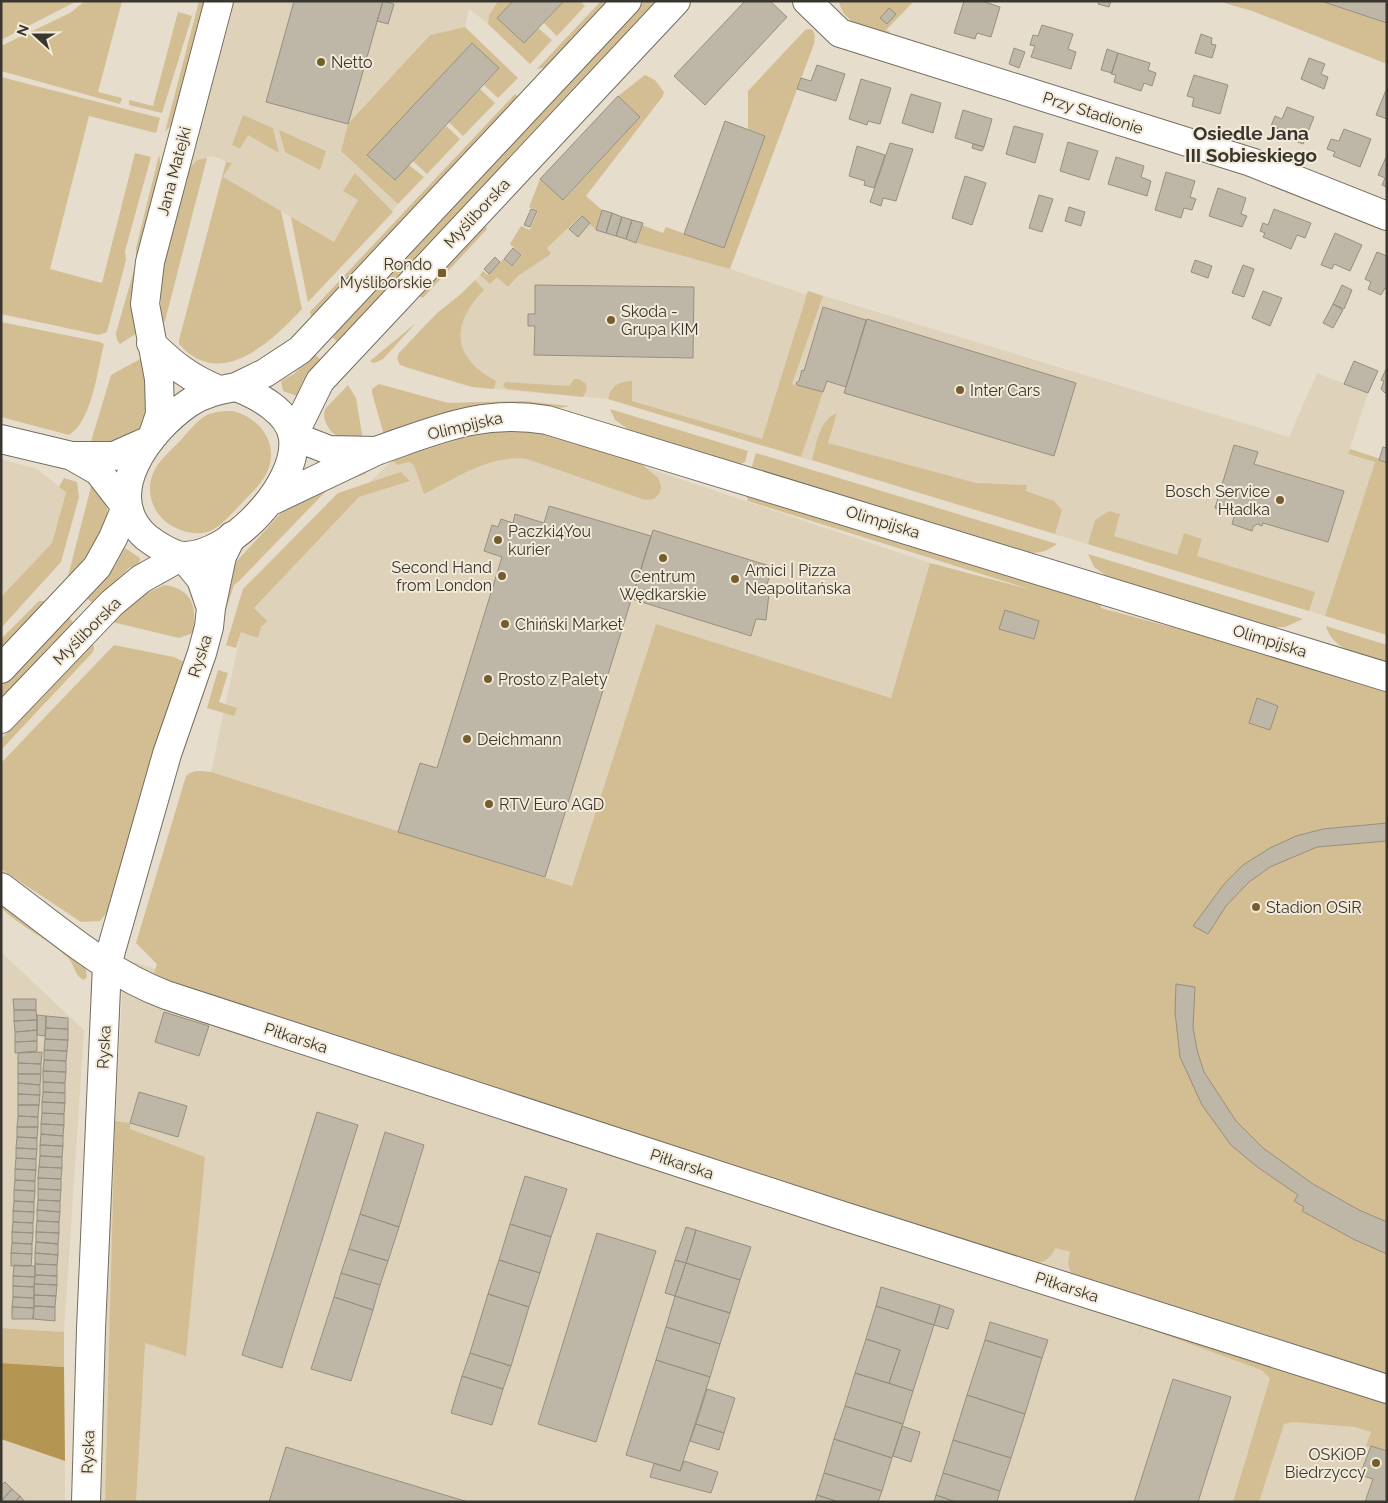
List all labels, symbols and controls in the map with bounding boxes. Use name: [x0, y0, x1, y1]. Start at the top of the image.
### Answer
north arrow: [10, 10, 60, 60]
text: N: [13, 22, 32, 38]
place label: Netto: [331, 53, 373, 72]
marker: Netto: [315, 56, 327, 68]
street label: Przy Stadionie: [1040, 88, 1146, 138]
district label: Osiedle Jana III Sobieskiego: [1185, 122, 1317, 166]
street label: Jana Matejki: [153, 124, 195, 218]
street label: Myśliborska: [440, 174, 514, 252]
place label: Rondo Myśliborskie: [340, 255, 432, 292]
marker: Rondo Myśliborskie: [436, 267, 448, 279]
place label: Skoda - Grupa KIM: [621, 302, 699, 339]
marker: Skoda - Grupa KIM: [605, 314, 617, 326]
place label: Inter Cars: [970, 381, 1040, 400]
marker: Inter Cars: [954, 384, 966, 396]
street label: Olimpijska: [426, 408, 504, 444]
place label: Bosch Service Hładka: [1165, 482, 1270, 519]
marker: Bosch Service Hładka: [1274, 494, 1286, 506]
street label: Olimpijska: [844, 502, 922, 542]
place label: Paczki4You kurier: [508, 522, 591, 559]
marker: Paczki4You kurier: [492, 534, 504, 546]
marker: Centrum Wędkarskie: [657, 552, 669, 564]
place label: Second Hand from London: [392, 558, 492, 595]
place label: Amici | Pizza Neapolitańska: [745, 561, 851, 598]
place label: Centrum Wędkarskie: [620, 567, 706, 604]
marker: Second Hand from London: [496, 570, 508, 582]
marker: Amici | Pizza Neapolitańska: [729, 573, 741, 585]
street label: Myśliborska: [49, 593, 125, 669]
place label: Chiński Market: [515, 615, 624, 634]
marker: Chiński Market: [499, 618, 511, 630]
street label: Olimpijska: [1231, 621, 1309, 661]
street label: Ryska: [184, 632, 216, 680]
place label: Prosto z Palety: [498, 670, 608, 689]
marker: Prosto z Palety: [482, 673, 494, 685]
place label: Deichmann: [477, 730, 562, 749]
marker: Deichmann: [461, 733, 473, 745]
place label: RTV Euro AGD: [499, 795, 604, 814]
marker: RTV Euro AGD: [483, 798, 495, 810]
place label: Stadion OSiR: [1266, 898, 1362, 917]
marker: Stadion OSiR: [1250, 901, 1262, 913]
street label: Piłkarska: [262, 1019, 330, 1057]
street label: Ryska: [93, 1025, 115, 1069]
street label: Piłkarska: [648, 1145, 716, 1183]
street label: Piłkarska: [1033, 1268, 1101, 1306]
street label: Ryska: [78, 1430, 98, 1474]
place label: OSKiOP Biedrzyccy: [1285, 1445, 1366, 1482]
marker: OSKiOP Biedrzyccy: [1370, 1457, 1382, 1469]

